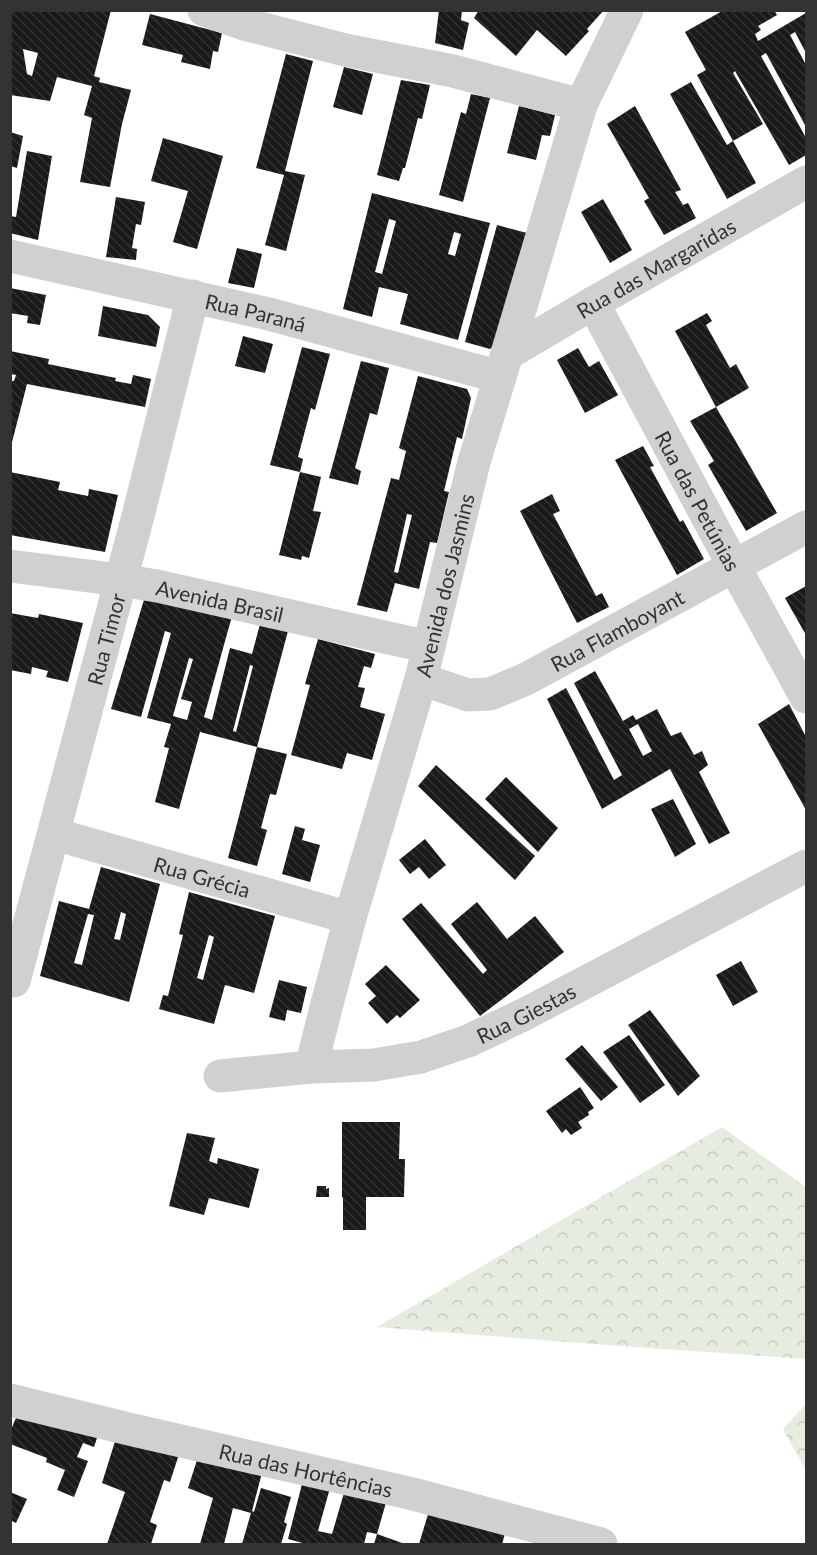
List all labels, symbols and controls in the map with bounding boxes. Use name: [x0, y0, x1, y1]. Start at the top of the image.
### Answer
street label: Rua das Margaridas: [571, 212, 740, 323]
street label: Rua Paraná: [203, 288, 309, 336]
street label: Rua das Petúnias: [651, 426, 747, 575]
street label: Avenida dos Jasmins: [409, 491, 478, 679]
street label: Avenida Brasil: [154, 574, 286, 627]
street label: Rua Flamboyant: [546, 583, 688, 676]
street label: Rua Timor: [81, 590, 129, 688]
street label: Rua Grécia: [151, 850, 253, 902]
street label: Rua Giestas: [472, 977, 580, 1048]
street label: Rua das Hortências: [217, 1438, 395, 1501]

